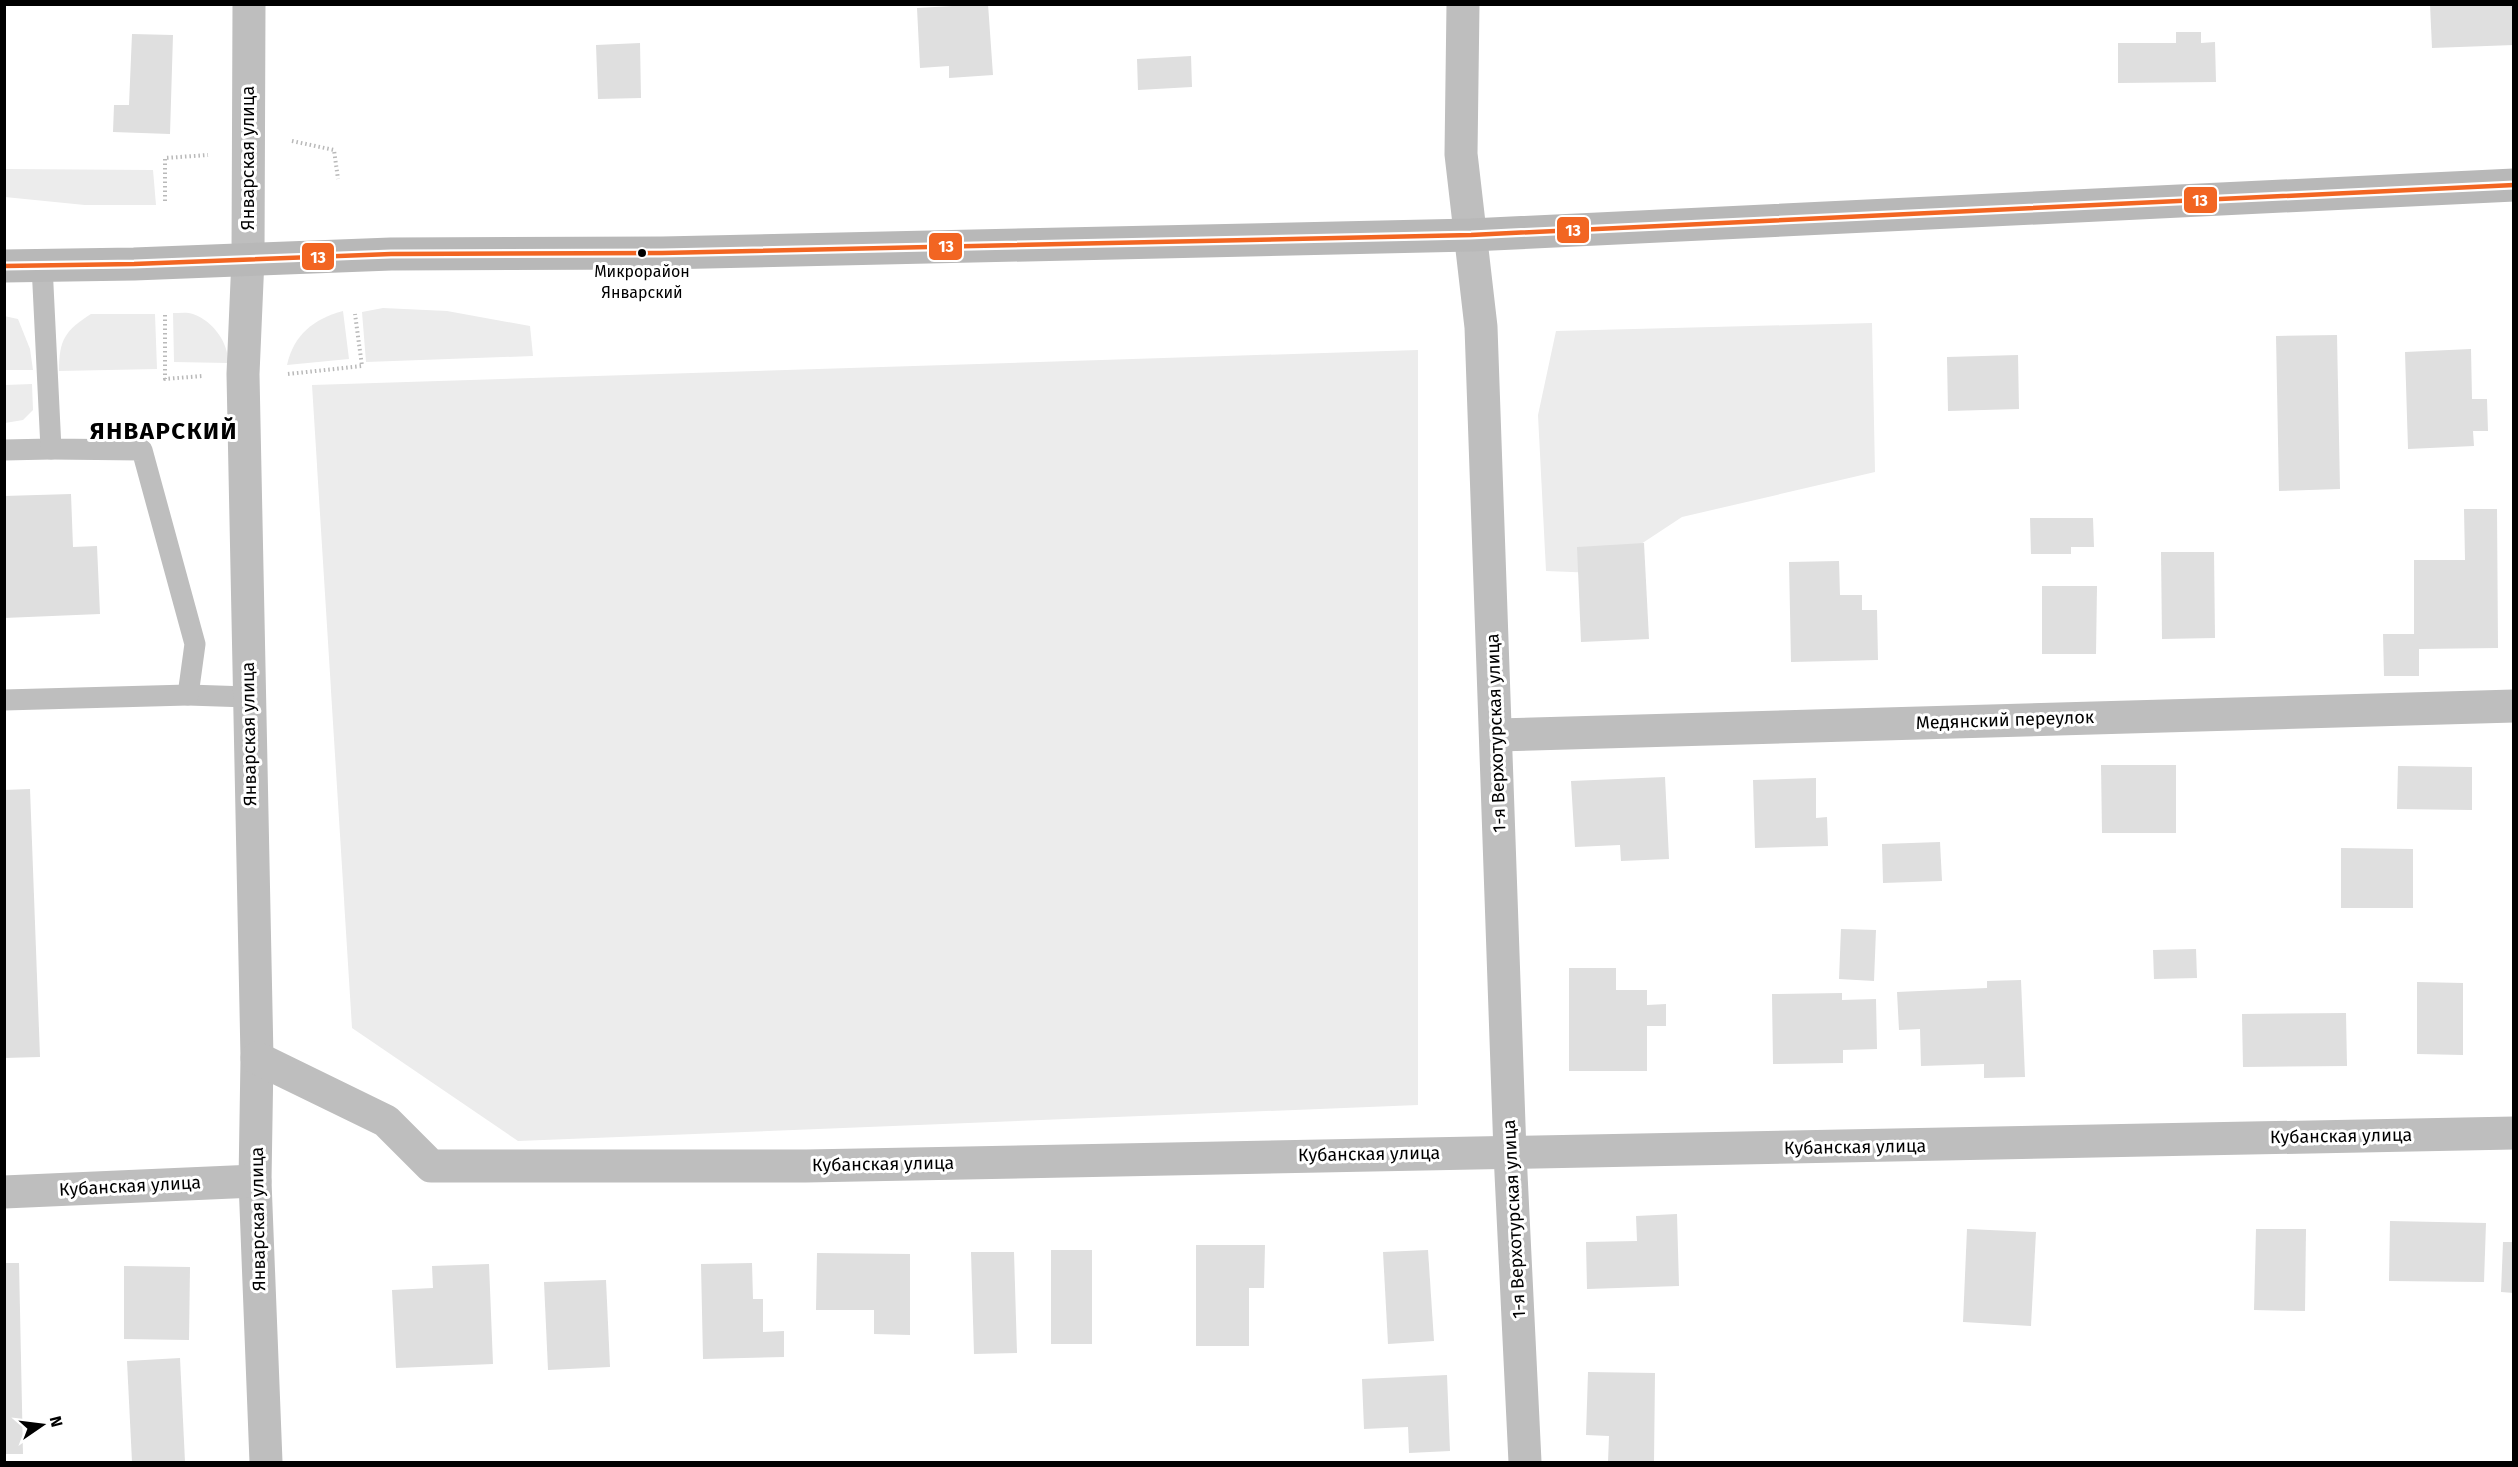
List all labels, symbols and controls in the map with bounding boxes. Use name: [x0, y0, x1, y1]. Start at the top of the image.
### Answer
street label: Январская улица: [237, 86, 259, 230]
line badge: 13: [2183, 186, 2218, 214]
text: 13: [2192, 191, 2208, 210]
line badge: 13: [1556, 216, 1590, 244]
text: 13: [1565, 221, 1581, 240]
line badge: 13: [928, 232, 963, 261]
text: 13: [938, 237, 954, 256]
line badge: 13: [301, 242, 335, 271]
marker: Микрорайон Январский: [636, 247, 648, 259]
text: 13: [310, 248, 326, 267]
place label: Микрорайон Январский: [594, 262, 690, 302]
district label: ЯНВАРСКИЙ: [90, 416, 238, 445]
street label: 1-я Верхотурская улица: [1482, 633, 1510, 833]
street label: Январская улица: [237, 662, 261, 806]
street label: Медянский переулок: [1916, 706, 2095, 734]
street label: 1-я Верхотурская улица: [1498, 1119, 1530, 1319]
street label: Кубанская улица: [2270, 1124, 2412, 1148]
street label: Кубанская улица: [1784, 1135, 1926, 1159]
street label: Кубанская улица: [1298, 1142, 1440, 1166]
street label: Январская улица: [246, 1147, 270, 1291]
street label: Кубанская улица: [812, 1152, 954, 1176]
street label: Кубанская улица: [58, 1171, 202, 1201]
north arrow: [12, 1395, 72, 1455]
text: N: [46, 1414, 67, 1429]

